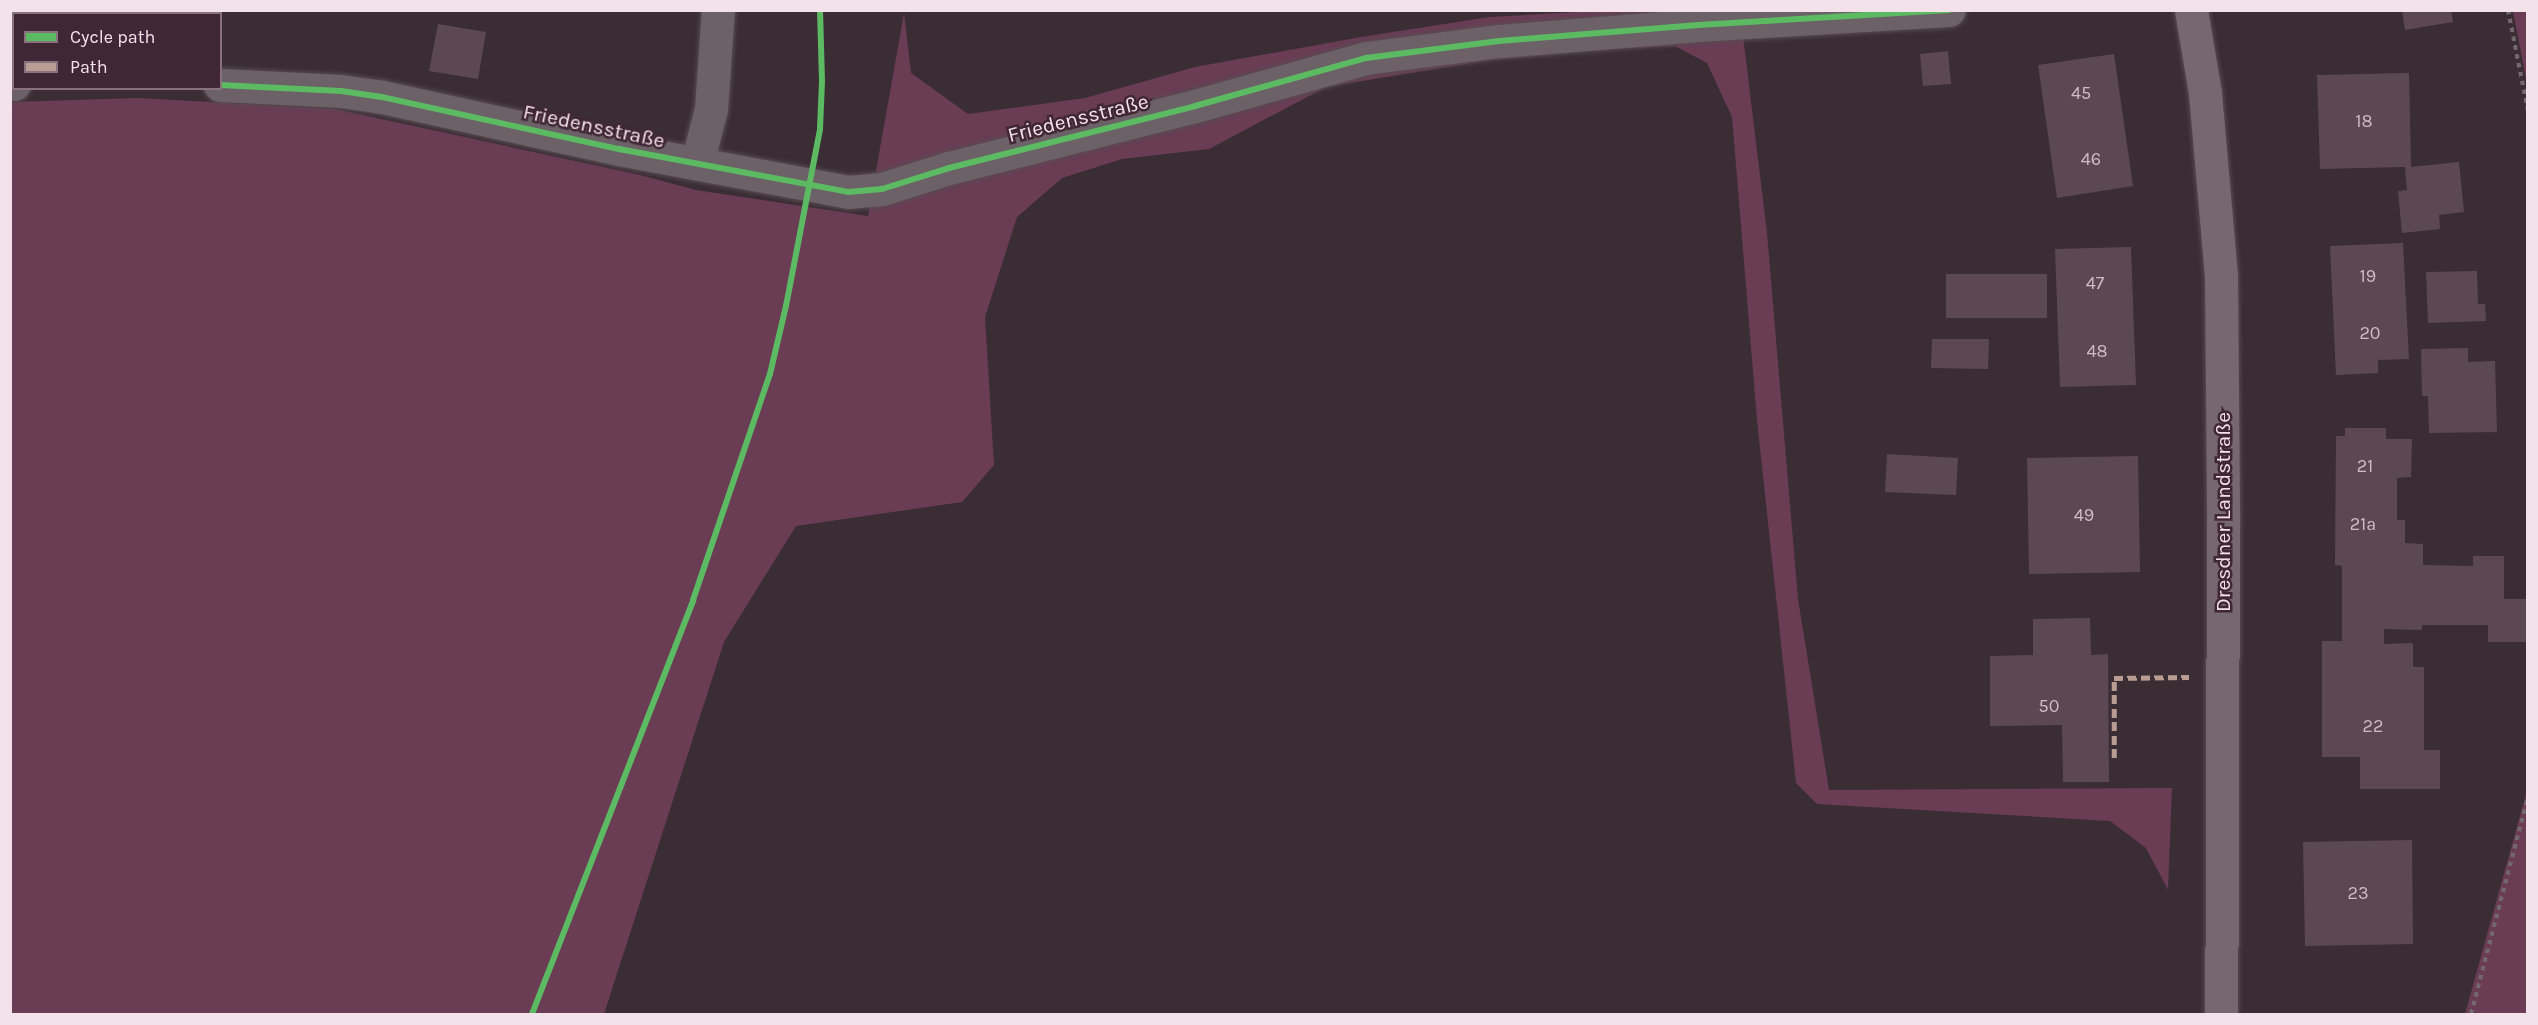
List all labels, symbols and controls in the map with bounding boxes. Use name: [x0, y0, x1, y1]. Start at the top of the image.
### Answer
legend: [12, 12, 222, 90]
text: Cycle path: [70, 26, 155, 48]
text: Path: [70, 56, 108, 78]
house number: 45: [2071, 82, 2091, 104]
street label: Friedensstraße: [1005, 88, 1151, 148]
street label: Friedensstraße: [521, 99, 667, 153]
house number: 18: [2355, 110, 2373, 132]
house number: 46: [2081, 148, 2101, 170]
house number: 19: [2360, 265, 2376, 287]
house number: 47: [2086, 272, 2104, 294]
house number: 20: [2359, 322, 2381, 344]
house number: 48: [2086, 340, 2108, 362]
street label: Dresdner Landstraße: [2210, 412, 2236, 612]
house number: 21: [2357, 455, 2373, 477]
house number: 49: [2074, 504, 2094, 526]
house number: 21a: [2350, 513, 2376, 535]
house number: 50: [2039, 695, 2059, 717]
house number: 22: [2363, 715, 2383, 737]
house number: 23: [2347, 882, 2369, 904]

